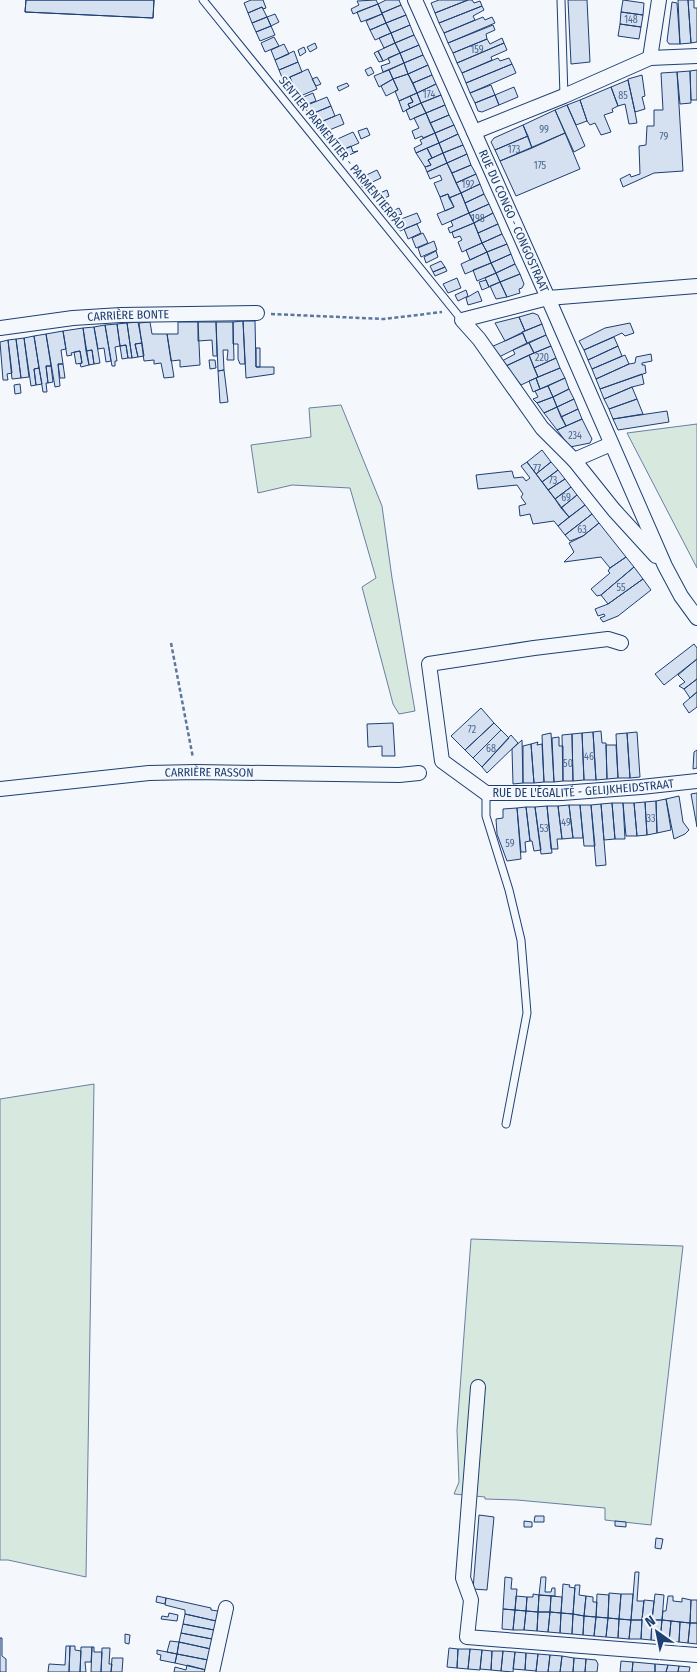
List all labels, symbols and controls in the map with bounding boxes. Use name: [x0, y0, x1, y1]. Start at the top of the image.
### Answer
house number: 148: [624, 14, 638, 26]
house number: 159: [470, 44, 484, 56]
street label: SENTIER PARMENTIER - PARMENTIERPAD: [276, 74, 408, 232]
house number: 174: [423, 89, 435, 101]
house number: 85: [618, 90, 628, 102]
house number: 99: [539, 124, 549, 136]
house number: 79: [660, 131, 669, 143]
house number: 173: [508, 144, 521, 156]
street label: RUE DU CONGO - CONGOSTRAAT: [476, 148, 552, 295]
house number: 175: [534, 160, 547, 172]
house number: 192: [462, 179, 475, 191]
house number: 198: [471, 213, 485, 225]
street label: CARRIÈRE BONTE: [87, 307, 170, 324]
house number: 220: [535, 352, 549, 364]
house number: 234: [568, 430, 582, 442]
house number: 77: [533, 463, 541, 475]
house number: 73: [549, 475, 558, 487]
house number: 69: [561, 492, 571, 504]
house number: 63: [577, 524, 587, 536]
house number: 55: [616, 582, 626, 594]
house number: 72: [468, 724, 477, 736]
house number: 68: [486, 743, 496, 755]
house number: 46: [584, 751, 594, 763]
house number: 50: [563, 758, 573, 770]
street label: CARRIÈRE RASSON: [165, 764, 254, 780]
street label: RUE DE L'ÉGALITÉ - GELIJKHEIDSTRAAT: [493, 776, 675, 800]
house number: 33: [646, 813, 656, 825]
house number: 49: [561, 817, 571, 829]
house number: 53: [539, 823, 549, 835]
house number: 59: [505, 838, 515, 850]
north arrow: [632, 1607, 682, 1657]
text: N: [642, 1612, 658, 1631]

